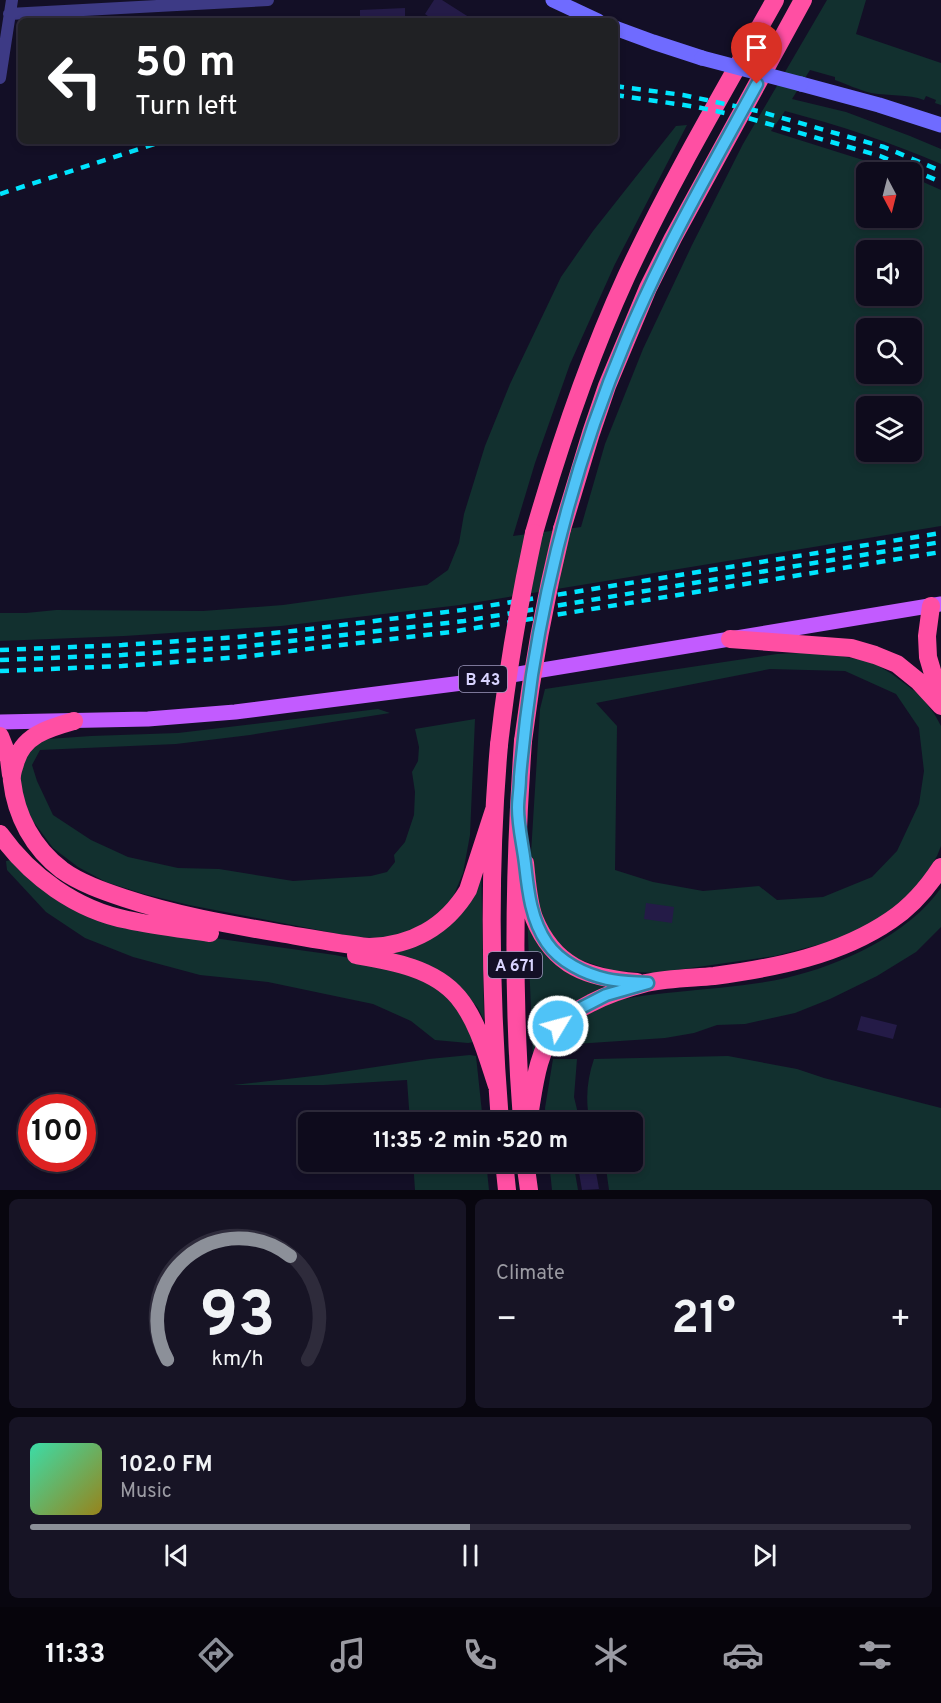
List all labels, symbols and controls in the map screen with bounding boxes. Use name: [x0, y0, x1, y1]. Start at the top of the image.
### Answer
pin: [731, 22, 782, 84]
icon: arrive: [740, 31, 773, 64]
text: 50 m: [135, 38, 236, 91]
icon: left: [36, 42, 114, 120]
text: Turn left: [135, 90, 237, 124]
north arrow: [856, 162, 922, 228]
map controls: [856, 162, 922, 462]
button: sound: [856, 240, 922, 306]
button: search: [856, 318, 922, 384]
button: layers: [856, 396, 922, 462]
road number: B 43: [459, 666, 507, 692]
road number: A 671: [488, 952, 542, 978]
position arrow: [526, 994, 590, 1058]
speed limit sign: 100: [18, 1094, 96, 1172]
text: 11:35 · 2 min · 520 m: [373, 1128, 568, 1155]
text: Climate: [496, 1261, 565, 1287]
text: 93: [200, 1279, 275, 1358]
text: 21°: [671, 1292, 736, 1349]
text: −: [496, 1300, 517, 1342]
text: +: [890, 1300, 911, 1342]
text: km/h: [211, 1347, 264, 1374]
text: 102.0 FM: [120, 1452, 212, 1479]
text: Music: [120, 1479, 172, 1505]
icon: previous: [160, 1539, 193, 1572]
icon: pause: [454, 1539, 487, 1572]
icon: next: [748, 1539, 781, 1572]
icon: directions: [195, 1634, 237, 1676]
icon: music: [327, 1634, 369, 1676]
icon: phone: [459, 1634, 501, 1676]
icon: climate: [590, 1634, 632, 1676]
icon: car: [722, 1634, 764, 1676]
icon: filters: [854, 1634, 896, 1676]
text: 11:33: [45, 1638, 105, 1672]

